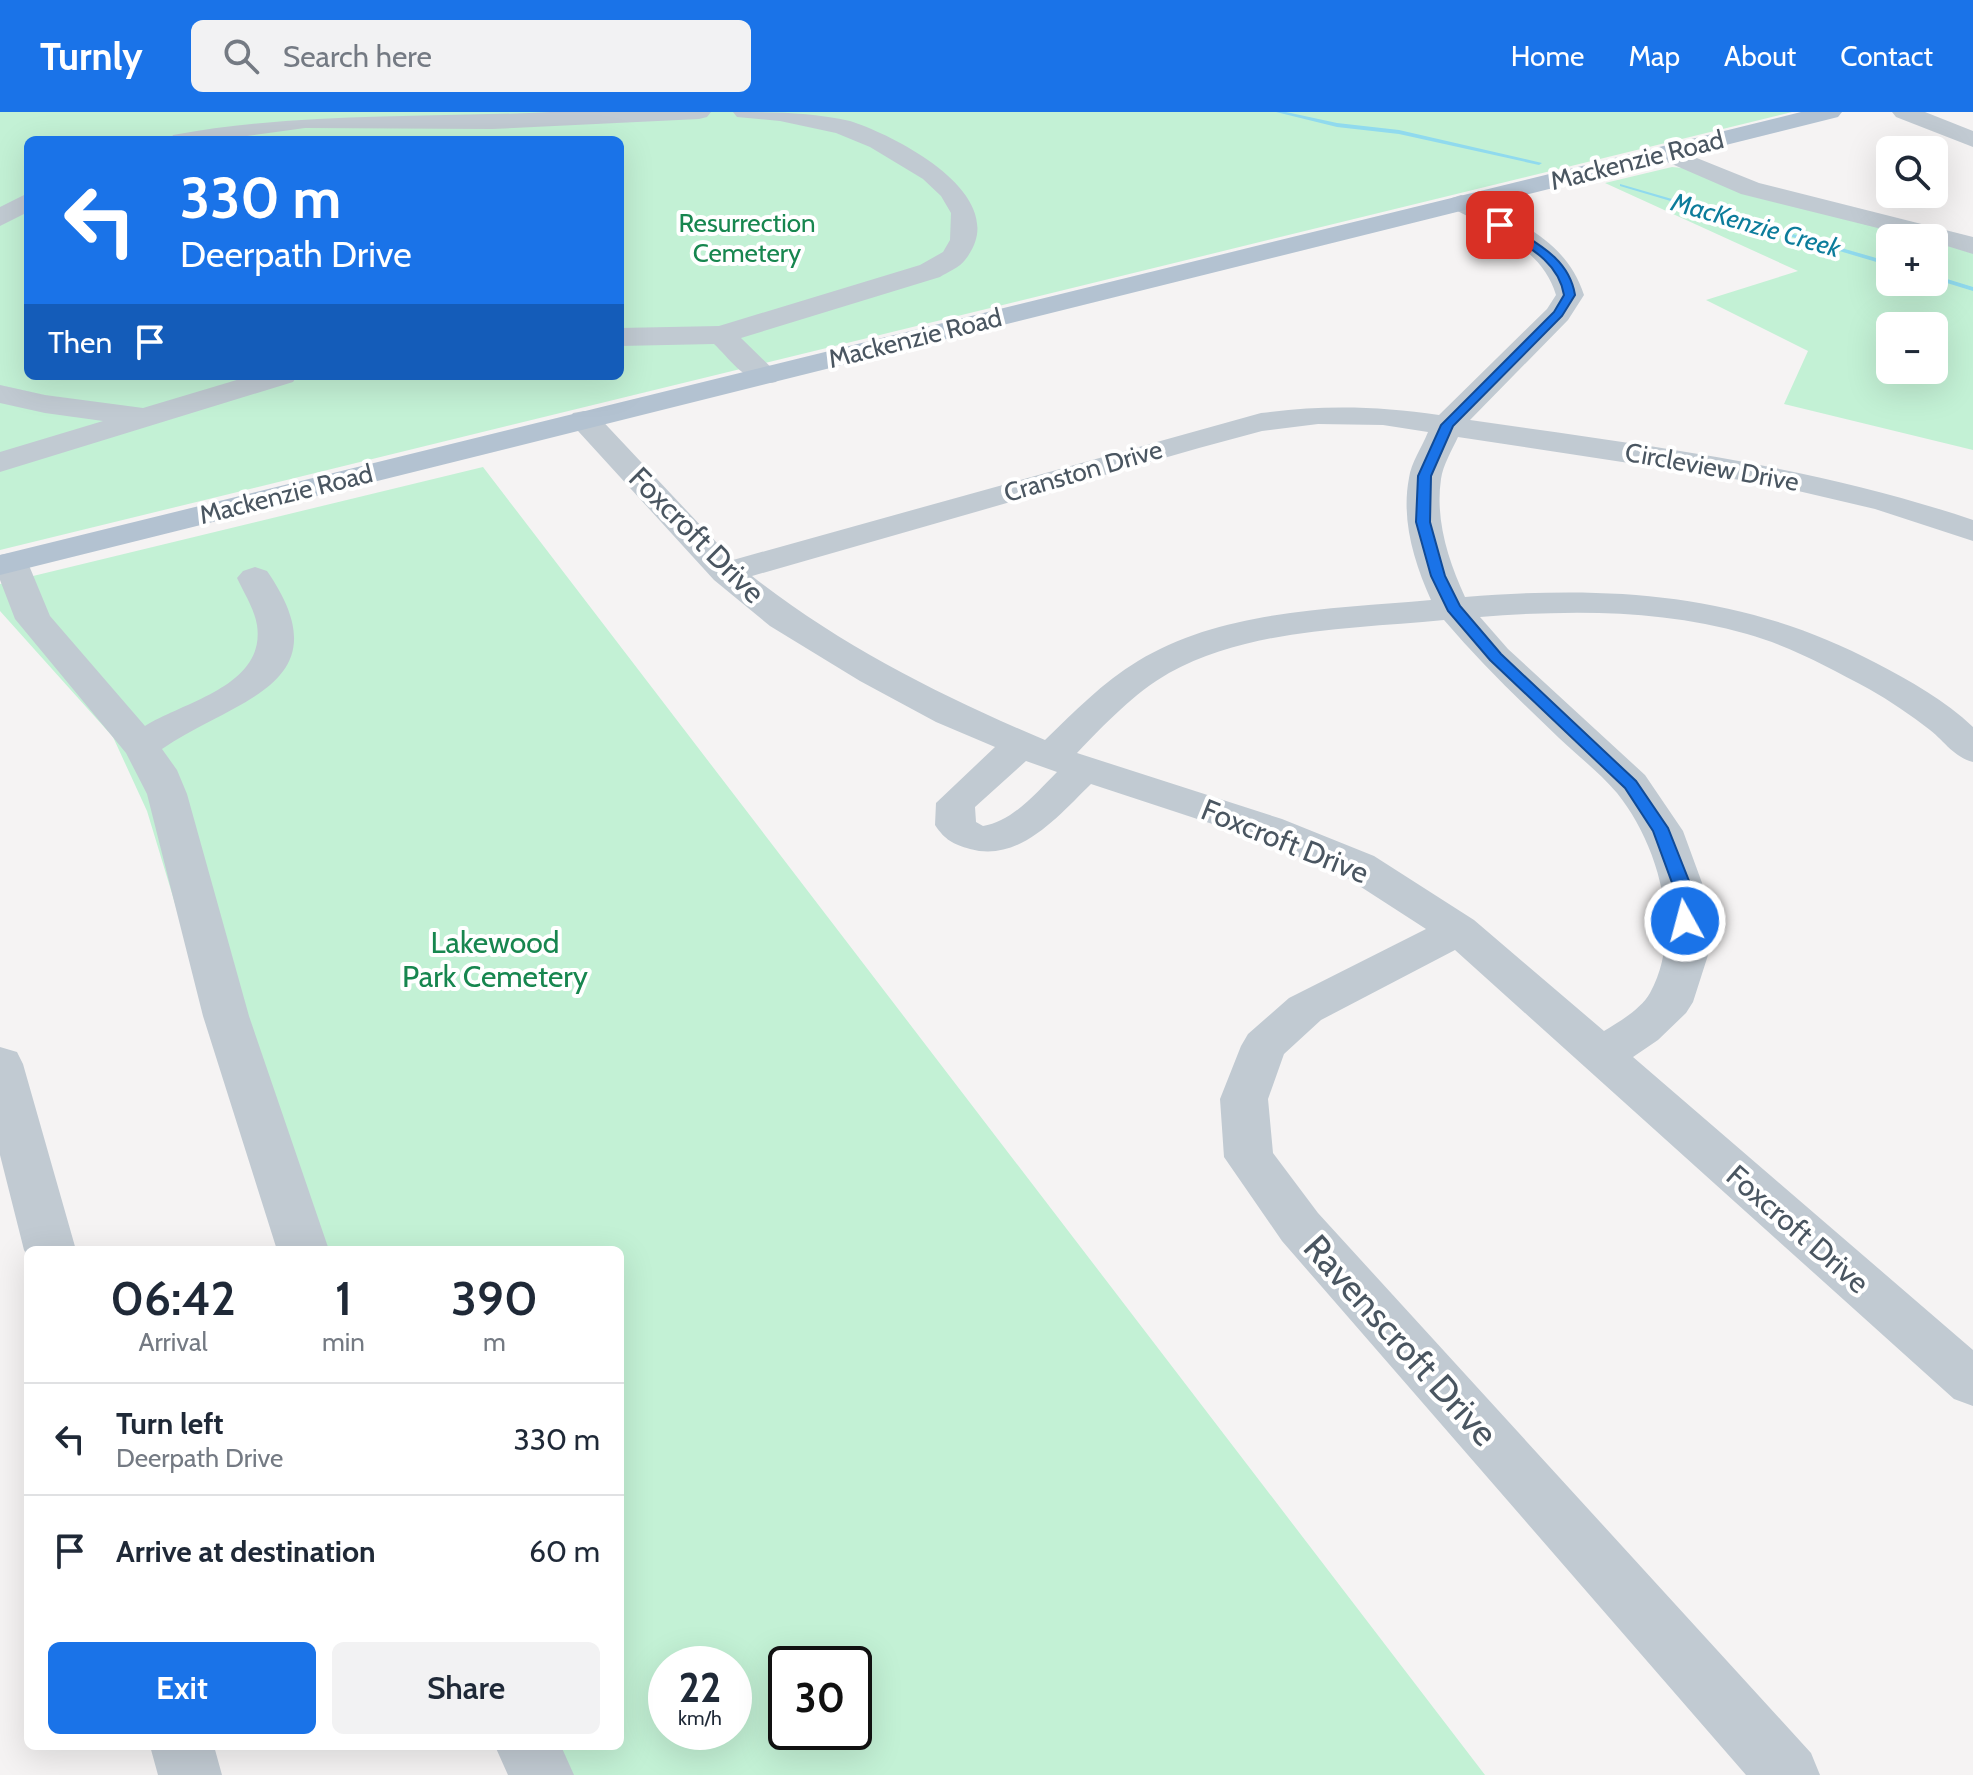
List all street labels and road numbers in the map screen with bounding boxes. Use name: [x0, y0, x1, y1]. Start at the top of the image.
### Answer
street label: Mackenzie Road: [1547, 123, 1727, 197]
street label: Mackenzie Road: [825, 301, 1005, 375]
street label: Cranston Drive: [1000, 433, 1166, 509]
street label: Circleview Drive: [1623, 436, 1801, 498]
street label: Mackenzie Road: [196, 457, 376, 531]
street label: Foxcroft Drive: [621, 459, 773, 611]
street label: Foxcroft Drive: [1196, 791, 1374, 891]
street label: Foxcroft Drive: [1719, 1157, 1877, 1301]
street label: Ravenscroft Drive: [1295, 1225, 1507, 1455]

